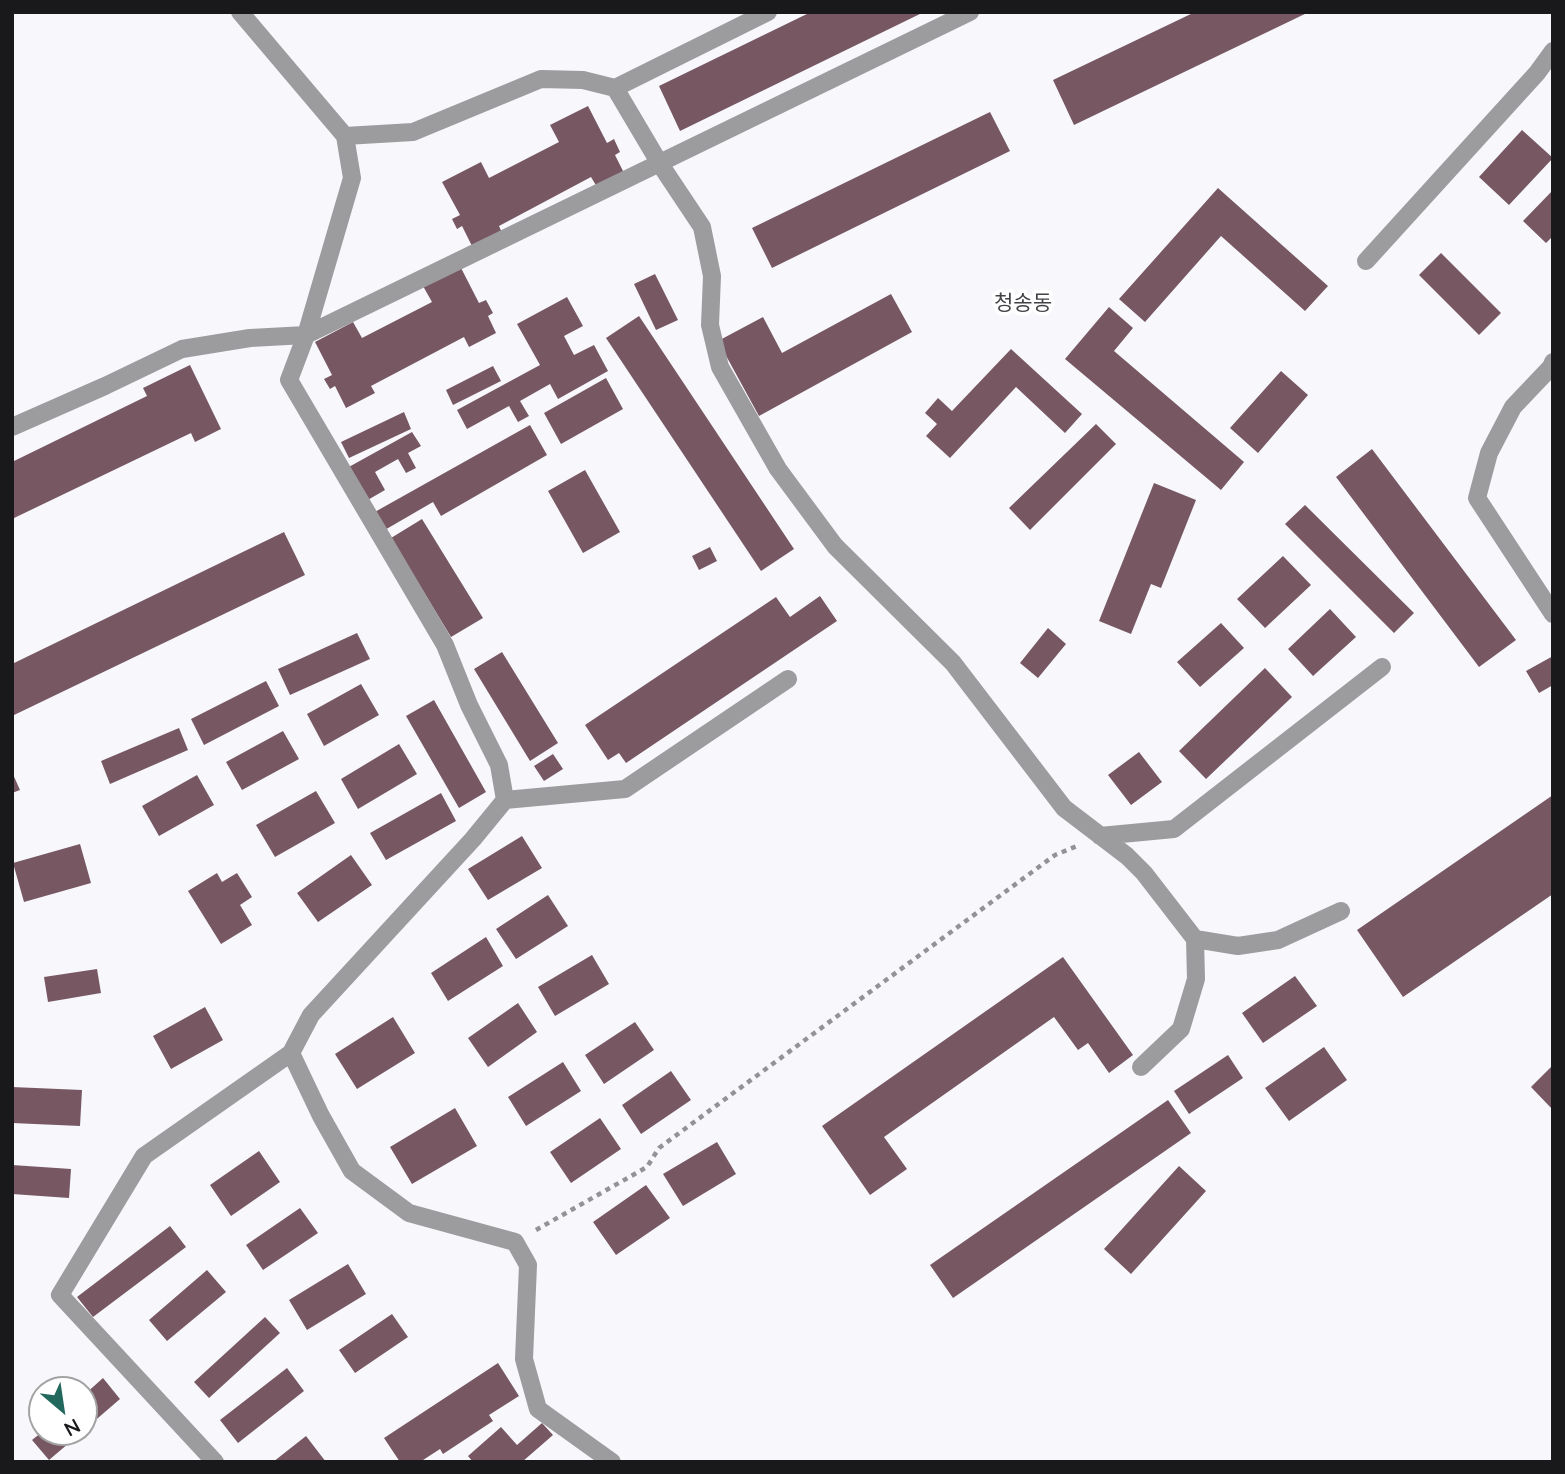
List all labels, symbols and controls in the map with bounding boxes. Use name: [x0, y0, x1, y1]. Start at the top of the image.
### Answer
district label: 청송동: [994, 290, 1052, 316]
north arrow: [28, 1376, 98, 1446]
text: N: [60, 1414, 84, 1442]

